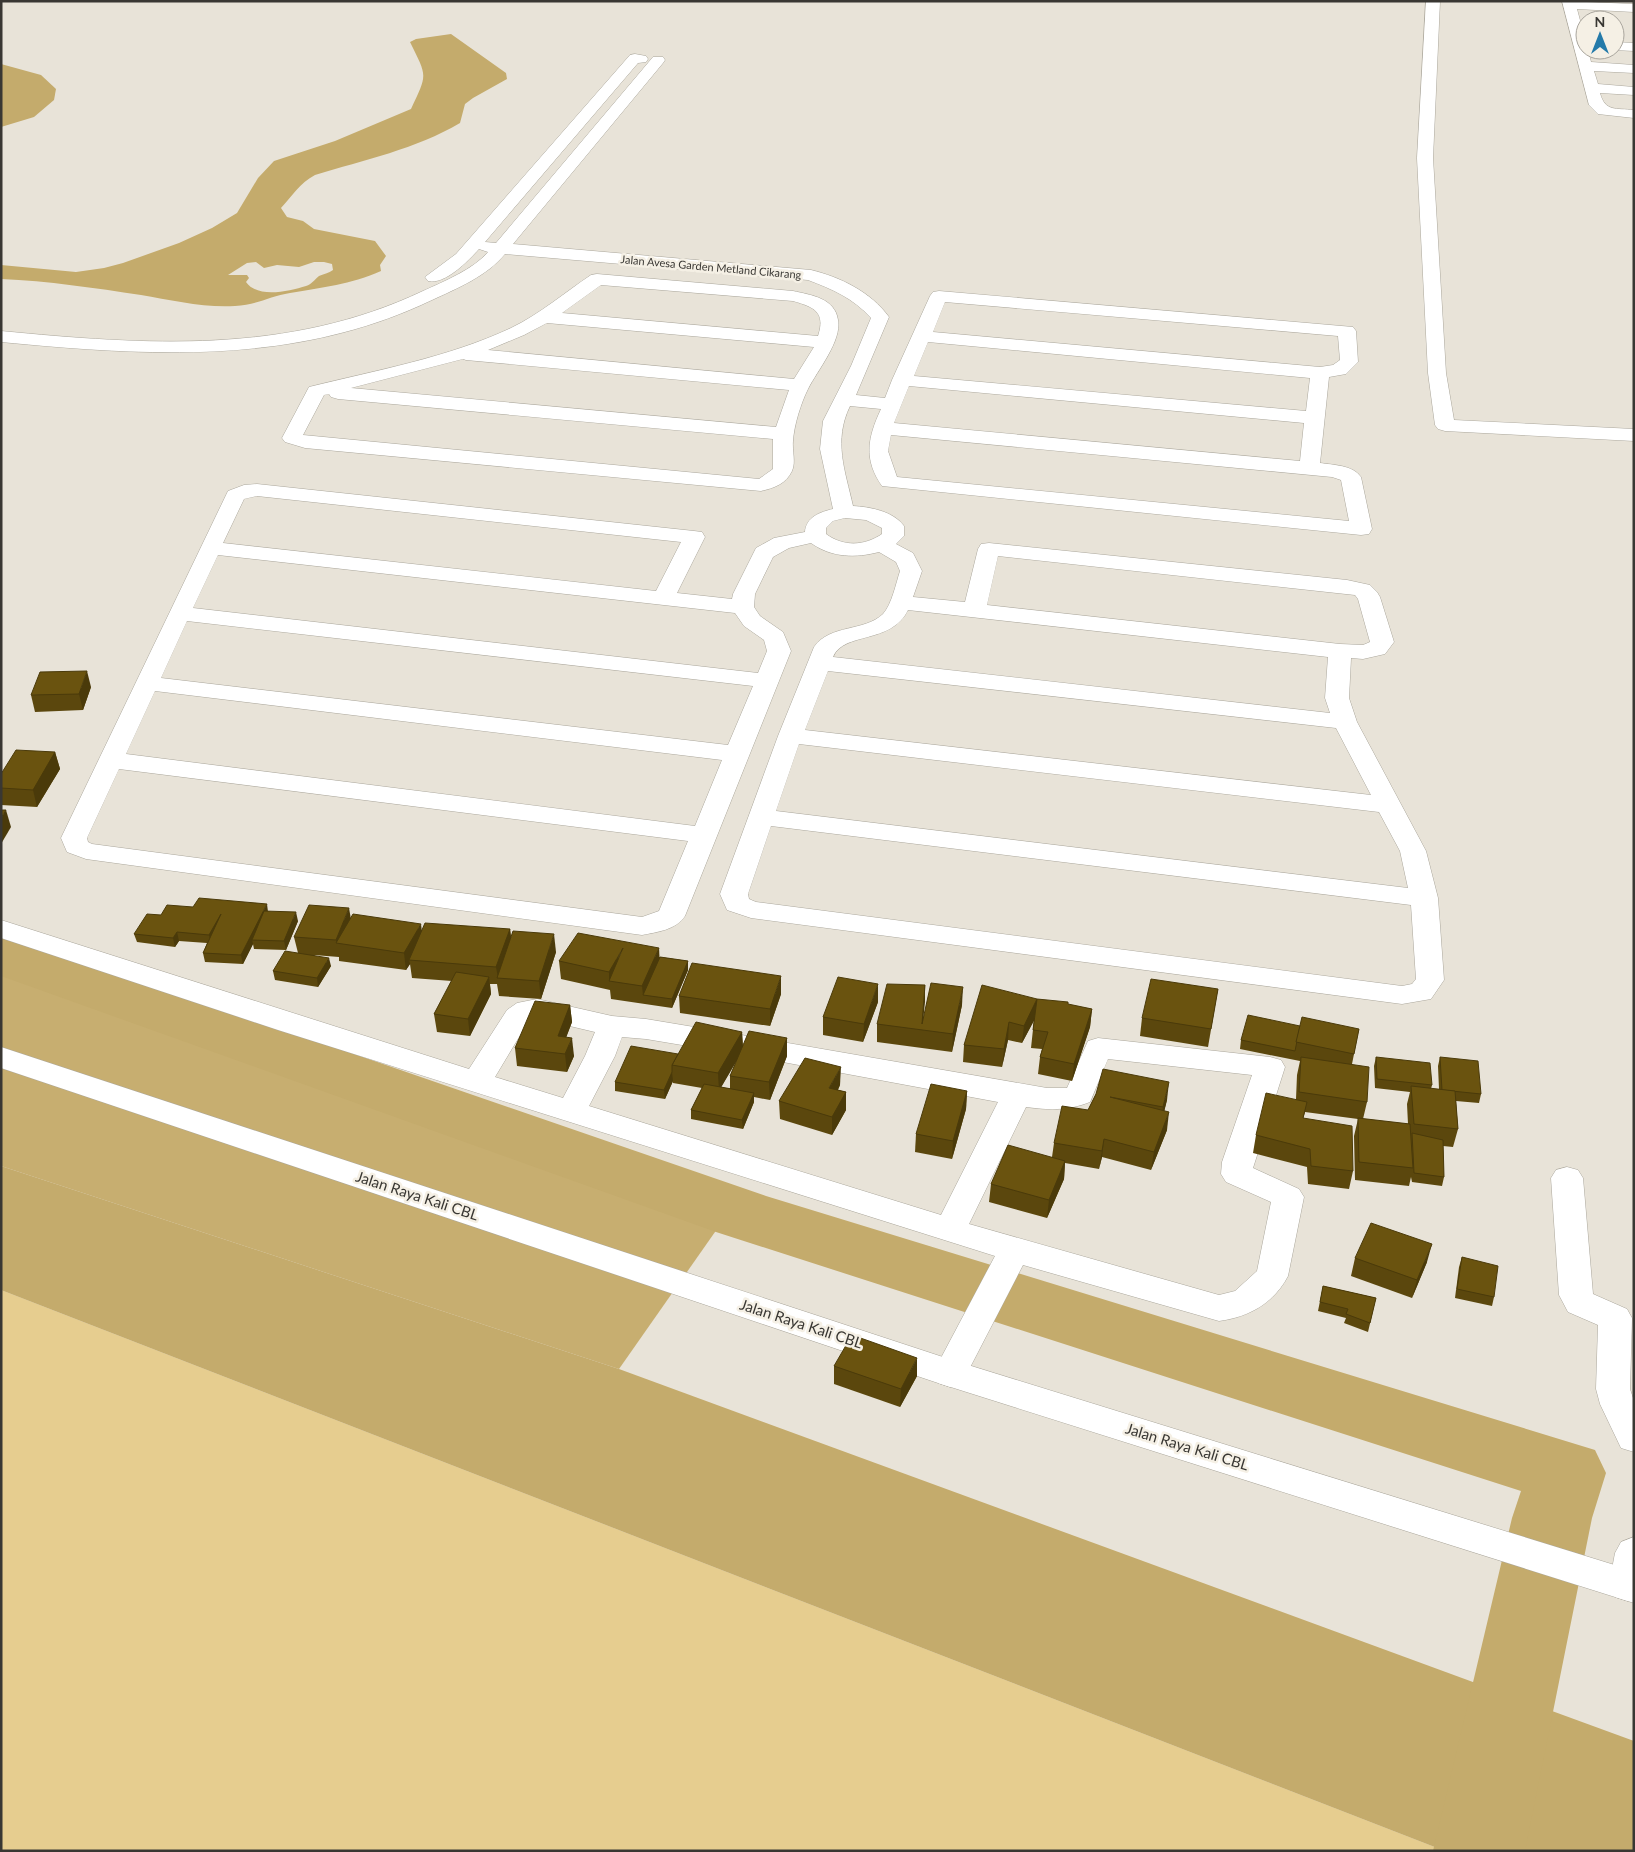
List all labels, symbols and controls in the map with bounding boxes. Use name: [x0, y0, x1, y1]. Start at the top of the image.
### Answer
north arrow: [1575, 10, 1625, 60]
text: N: [1595, 13, 1605, 30]
street label: Jalan Avesa Garden Metland Cikarang: [620, 252, 802, 281]
street label: Jalan Raya Kali CBL: [354, 1167, 481, 1223]
street label: Jalan Raya Kali CBL: [738, 1295, 865, 1351]
street label: Jalan Raya Kali CBL: [1124, 1419, 1251, 1473]

